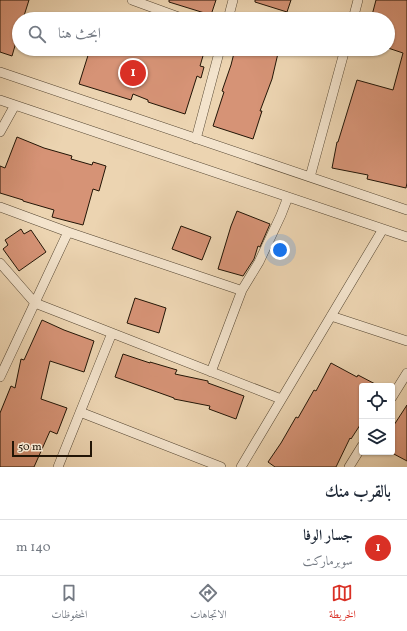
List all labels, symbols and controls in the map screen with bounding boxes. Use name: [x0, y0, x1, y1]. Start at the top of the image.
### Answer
search box: [12, 12, 395, 56]
icon: search: [26, 23, 48, 45]
text: ابحث هنا: [58, 24, 101, 45]
pin: 1: [120, 58, 146, 88]
your location: [270, 240, 290, 260]
map controls: [359, 383, 395, 455]
button: locate: [359, 383, 395, 419]
button: layers: [359, 419, 395, 455]
scale bar: [12, 439, 92, 458]
text: 50 m: [18, 440, 42, 455]
text: بالقرب منك: [325, 481, 391, 504]
text: جسار الوفا: [303, 526, 353, 547]
text: 140 m: [16, 539, 50, 557]
text: 1: [375, 539, 381, 557]
text: سوبرماركت: [303, 553, 353, 571]
tab: المحفوظات: [51, 582, 87, 625]
tab: الاتجاهات: [190, 582, 227, 625]
tab: الخريطة: [329, 582, 356, 625]

